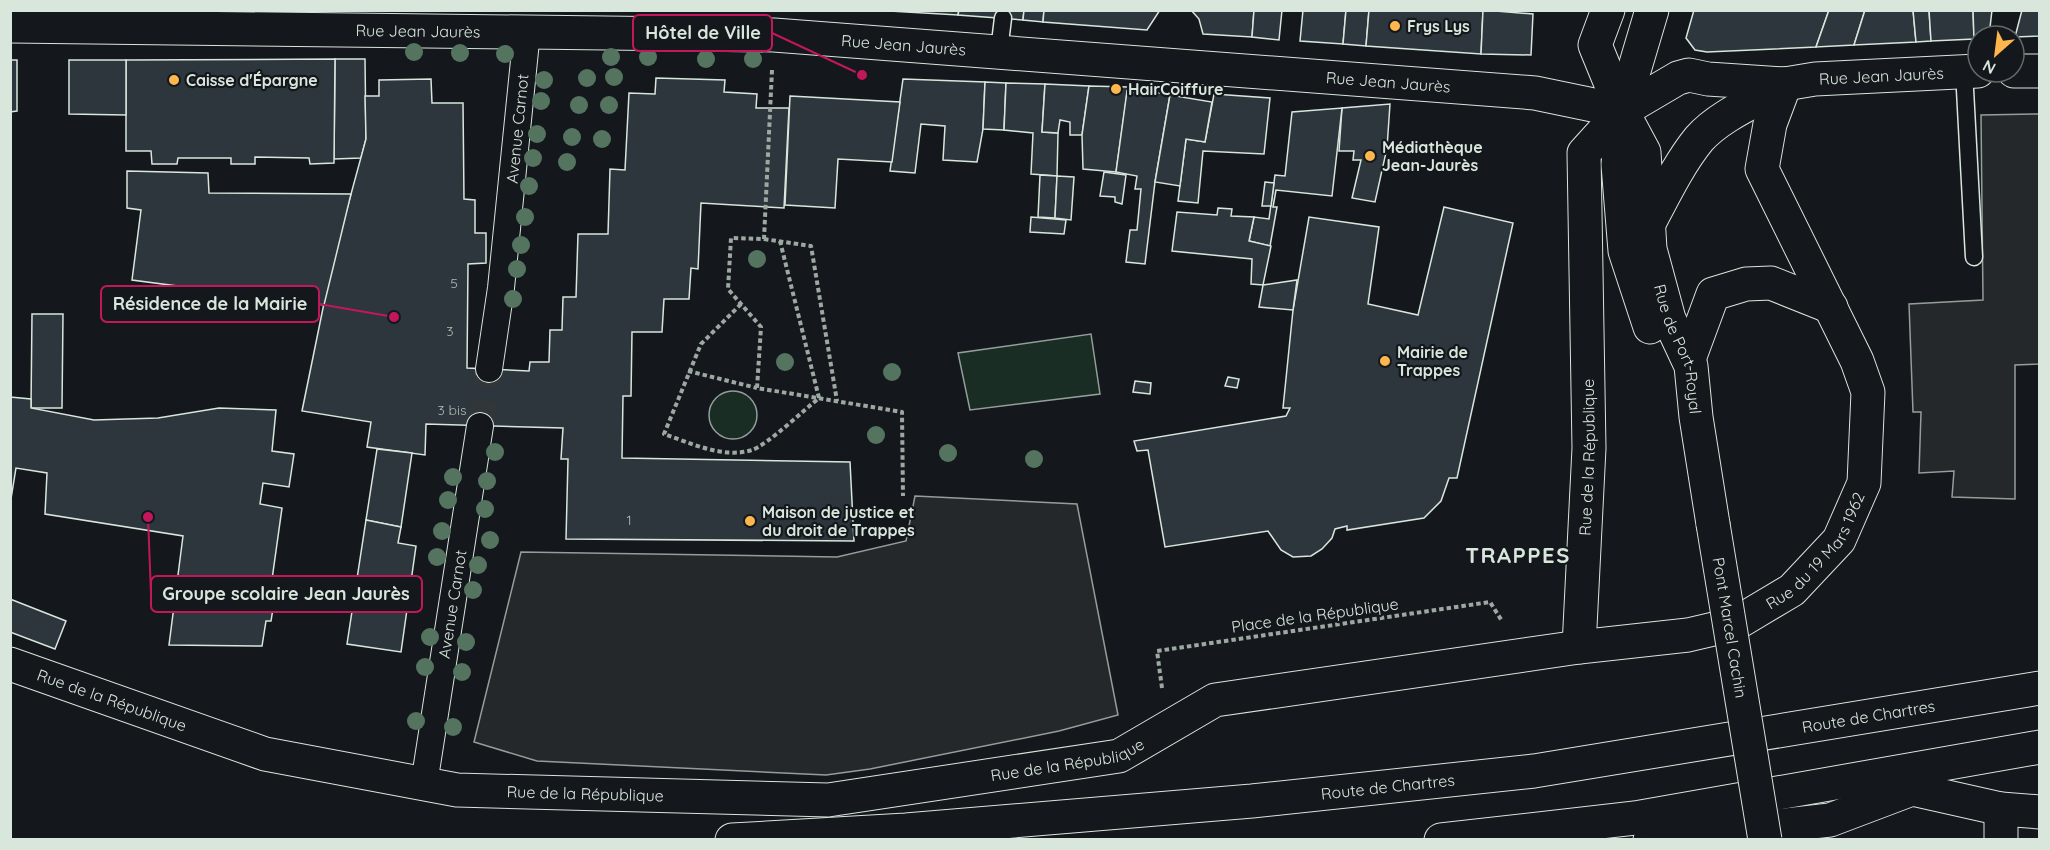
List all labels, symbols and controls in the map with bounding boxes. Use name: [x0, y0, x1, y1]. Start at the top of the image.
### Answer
callout: Hôtel de Ville: [633, 15, 772, 51]
place label: Frys Lys: [1407, 16, 1470, 36]
marker: Frys Lys: [1388, 19, 1402, 33]
street label: Rue Jean Jaurès: [355, 20, 481, 42]
text: Hôtel de Ville: [645, 21, 761, 44]
north arrow: [1966, 24, 2026, 84]
street label: Rue Jean Jaurès: [841, 30, 967, 60]
text: N: [1979, 56, 1999, 79]
street label: Rue Jean Jaurès: [1819, 63, 1944, 89]
street label: Rue Jean Jaurès: [1325, 67, 1451, 97]
place label: Caisse d'Épargne: [186, 70, 318, 90]
marker: Caisse d'Épargne: [167, 73, 181, 87]
street label: Avenue Carnot: [502, 73, 533, 184]
place label: HairCoiffure: [1128, 79, 1223, 99]
marker: HairCoiffure: [1109, 82, 1123, 96]
place label: Médiathèque Jean-Jaurès: [1382, 137, 1483, 175]
marker: Médiathèque Jean-Jaurès: [1363, 149, 1377, 163]
house number: 5: [450, 274, 458, 292]
street label: Rue de Port-Royal: [1650, 282, 1706, 415]
callout: Résidence de la Mairie: [101, 286, 319, 322]
text: Résidence de la Mairie: [113, 292, 307, 315]
house number: 3: [446, 322, 454, 340]
place label: Mairie de Trappes: [1397, 342, 1468, 380]
marker: Mairie de Trappes: [1378, 354, 1392, 368]
street label: Rue de la République: [1575, 379, 1599, 536]
house number: 3 bis: [437, 401, 467, 419]
street label: Rue du 19 Mars 1962: [1762, 489, 1869, 613]
place label: Maison de justice et du droit de Trappes: [762, 502, 915, 540]
house number: 1: [626, 511, 632, 529]
marker: Maison de justice et du droit de Trappes: [743, 514, 757, 528]
district label: TRAPPES: [1465, 541, 1571, 569]
street label: Avenue Carnot: [434, 548, 470, 660]
street label: Pont Marcel Cachin: [1709, 556, 1751, 700]
callout: Groupe scolaire Jean Jaurès: [151, 576, 422, 612]
text: Groupe scolaire Jean Jaurès: [162, 582, 410, 605]
street label: Place de la République: [1230, 593, 1400, 637]
street label: Rue de la République: [34, 664, 189, 736]
street label: Route de Chartres: [1800, 695, 1936, 737]
street label: Rue de la République: [989, 734, 1148, 785]
street label: Route de Chartres: [1320, 769, 1456, 804]
street label: Rue de la République: [506, 781, 664, 806]

